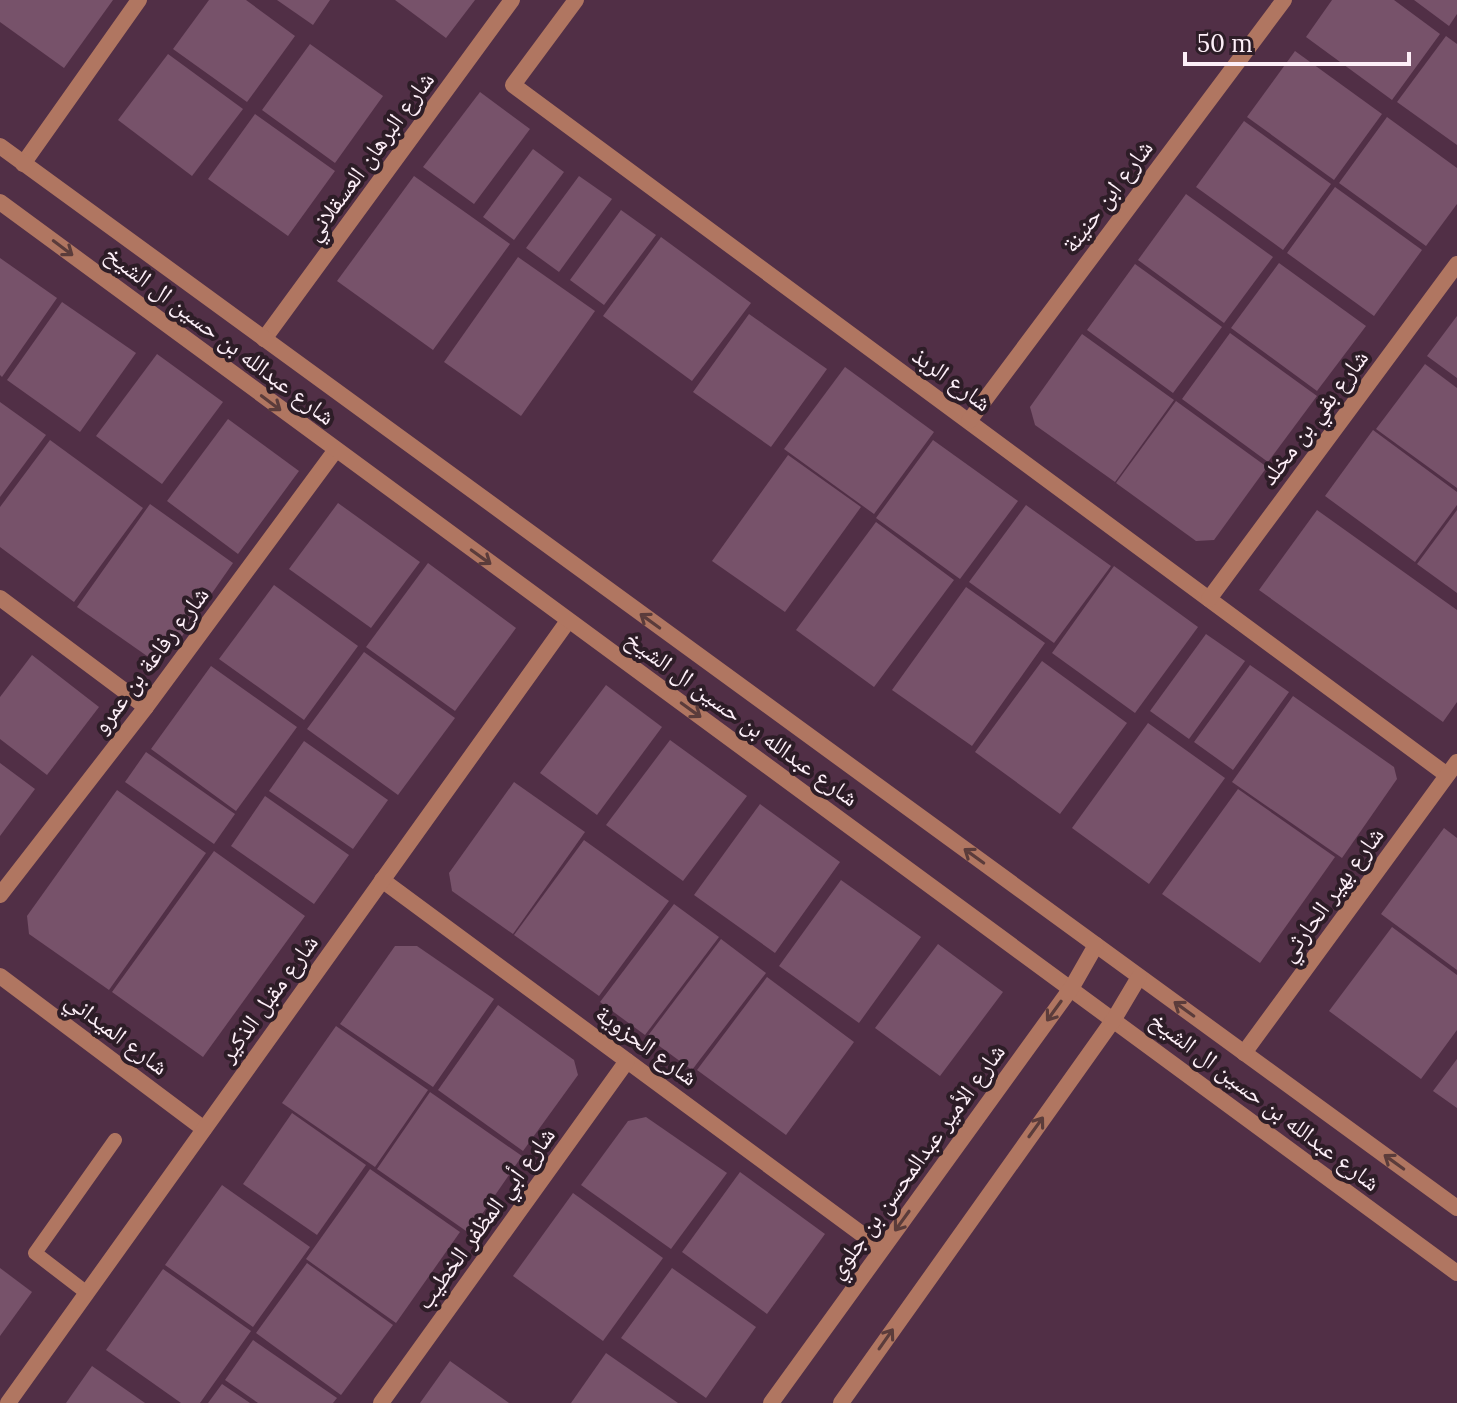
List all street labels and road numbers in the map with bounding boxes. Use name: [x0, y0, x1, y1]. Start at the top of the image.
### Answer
street label: شارع البرهان العسقلاني: [297, 65, 444, 249]
street label: شارع ابن حنينة: [1054, 133, 1160, 259]
street label: شارع عبدالله بن حسين ال الشيخ: [98, 238, 342, 432]
street label: شارع الربذ: [906, 340, 998, 418]
street label: شارع بقي بن مخلد: [1253, 343, 1378, 493]
street label: شارع رفاعة بن عمرو: [84, 580, 216, 740]
street label: شارع عبدالله بن حسين ال الشيخ: [619, 623, 865, 813]
street label: شارع بهير الحارثي: [1272, 821, 1394, 970]
street label: شارع مقبل الذكير: [211, 928, 325, 1069]
street label: شارع الميداني: [57, 984, 175, 1085]
street label: شارع الحزوية: [590, 998, 704, 1092]
street label: شارع عبدالله بن حسين ال الشيخ: [1143, 1004, 1387, 1198]
street label: شارع الأمير عبدالمحسن بن جلوي: [820, 1037, 1015, 1287]
street label: شارع أبي المظفر الخطيب: [408, 1121, 565, 1318]

